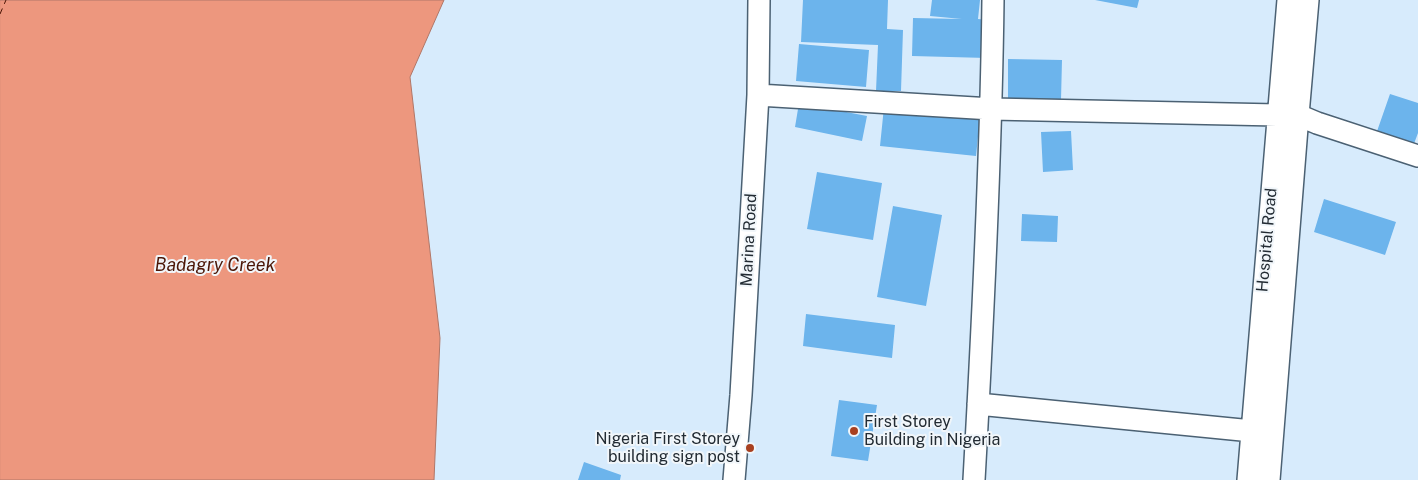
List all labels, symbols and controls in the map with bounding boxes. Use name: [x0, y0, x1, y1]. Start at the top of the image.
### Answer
street label: Hospital Road: [1253, 187, 1281, 293]
street label: Marina Road: [737, 193, 761, 287]
water label: Badagry Creek: [155, 254, 275, 276]
place label: First Storey Building in Nigeria: [864, 412, 1000, 450]
marker: First Storey Building in Nigeria: [848, 425, 860, 437]
place label: Nigeria First Storey building sign post: [595, 429, 740, 467]
marker: Nigeria First Storey building sign post: [744, 442, 756, 454]

